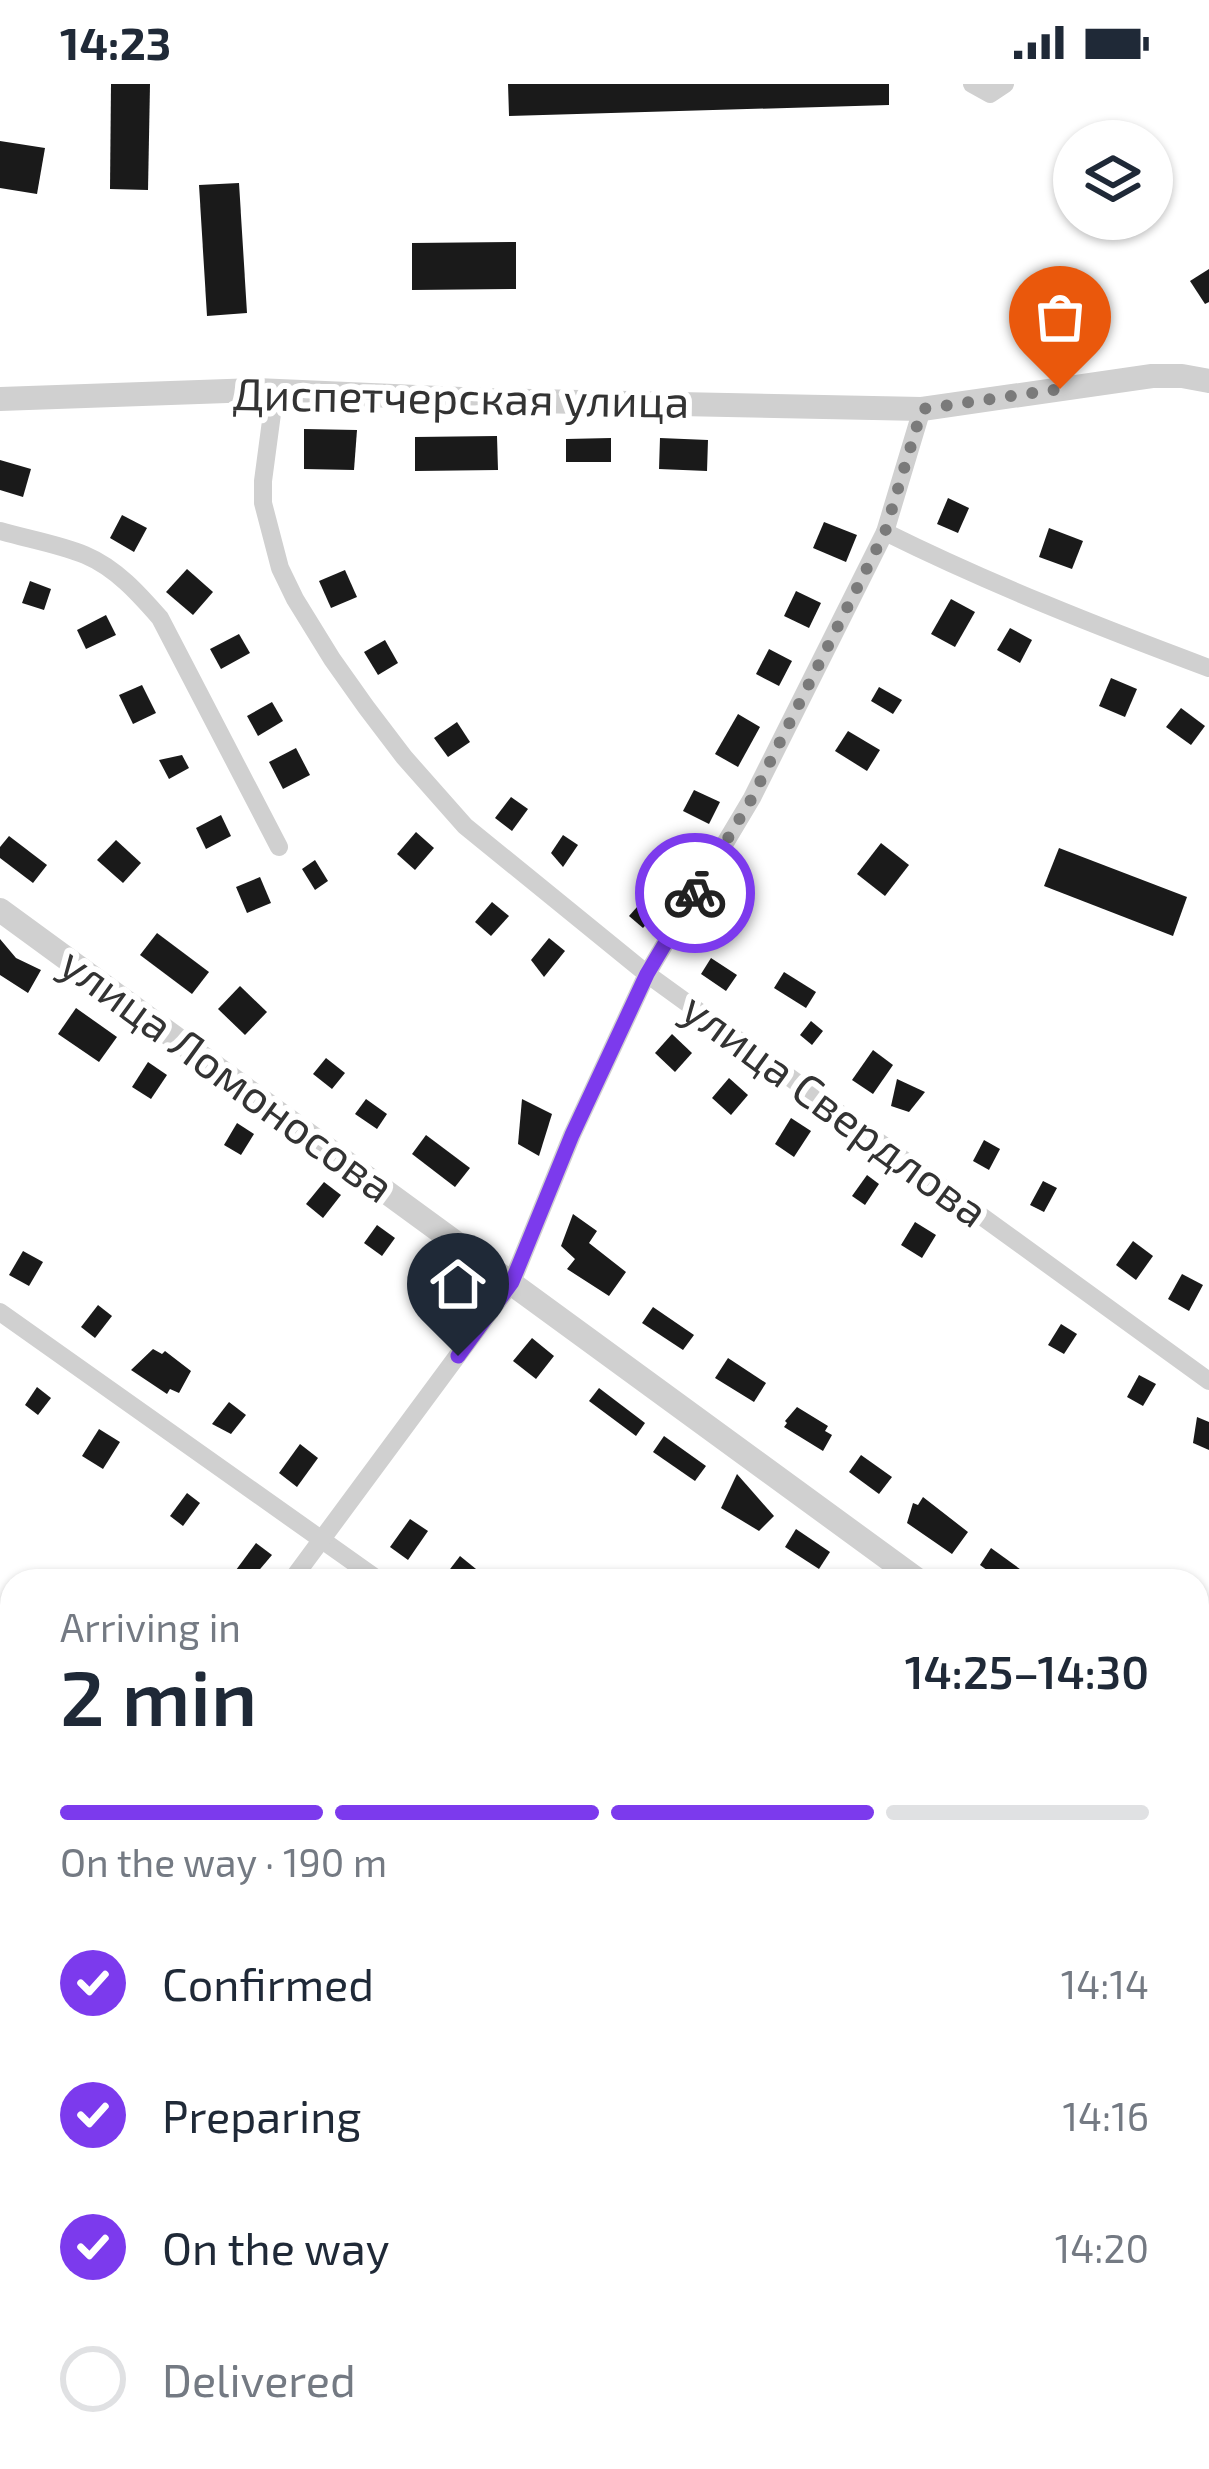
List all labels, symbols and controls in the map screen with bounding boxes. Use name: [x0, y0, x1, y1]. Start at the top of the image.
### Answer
text: 14:23: [60, 15, 171, 69]
map controls: [1053, 120, 1173, 240]
button: layers: [1053, 120, 1173, 240]
pin: [1009, 266, 1111, 389]
icon: bag: [1027, 284, 1093, 350]
street label: Диспетчерская улица: [232, 365, 690, 428]
courier: [635, 833, 755, 953]
icon: bike: [662, 860, 728, 926]
street label: улица Ломоносова: [50, 934, 405, 1213]
street label: улица Свердлова: [672, 980, 999, 1238]
pin: [407, 1233, 509, 1356]
icon: home: [425, 1251, 491, 1317]
text: Arriving in: [60, 1603, 241, 1650]
text: 14:25–14:30: [905, 1644, 1149, 1698]
text: 2 min: [60, 1648, 257, 1742]
text: On the way · 190 m: [60, 1838, 387, 1885]
icon: check: [60, 1950, 126, 2016]
text: Confirmed: [162, 1956, 374, 2010]
text: 14:14: [1061, 1960, 1149, 2007]
icon: check: [60, 2082, 126, 2148]
text: Preparing: [162, 2088, 361, 2142]
text: 14:16: [1062, 2092, 1149, 2139]
icon: check: [60, 2214, 126, 2280]
text: On the way: [162, 2220, 389, 2274]
text: 14:20: [1055, 2224, 1149, 2271]
text: Delivered: [162, 2352, 356, 2406]

